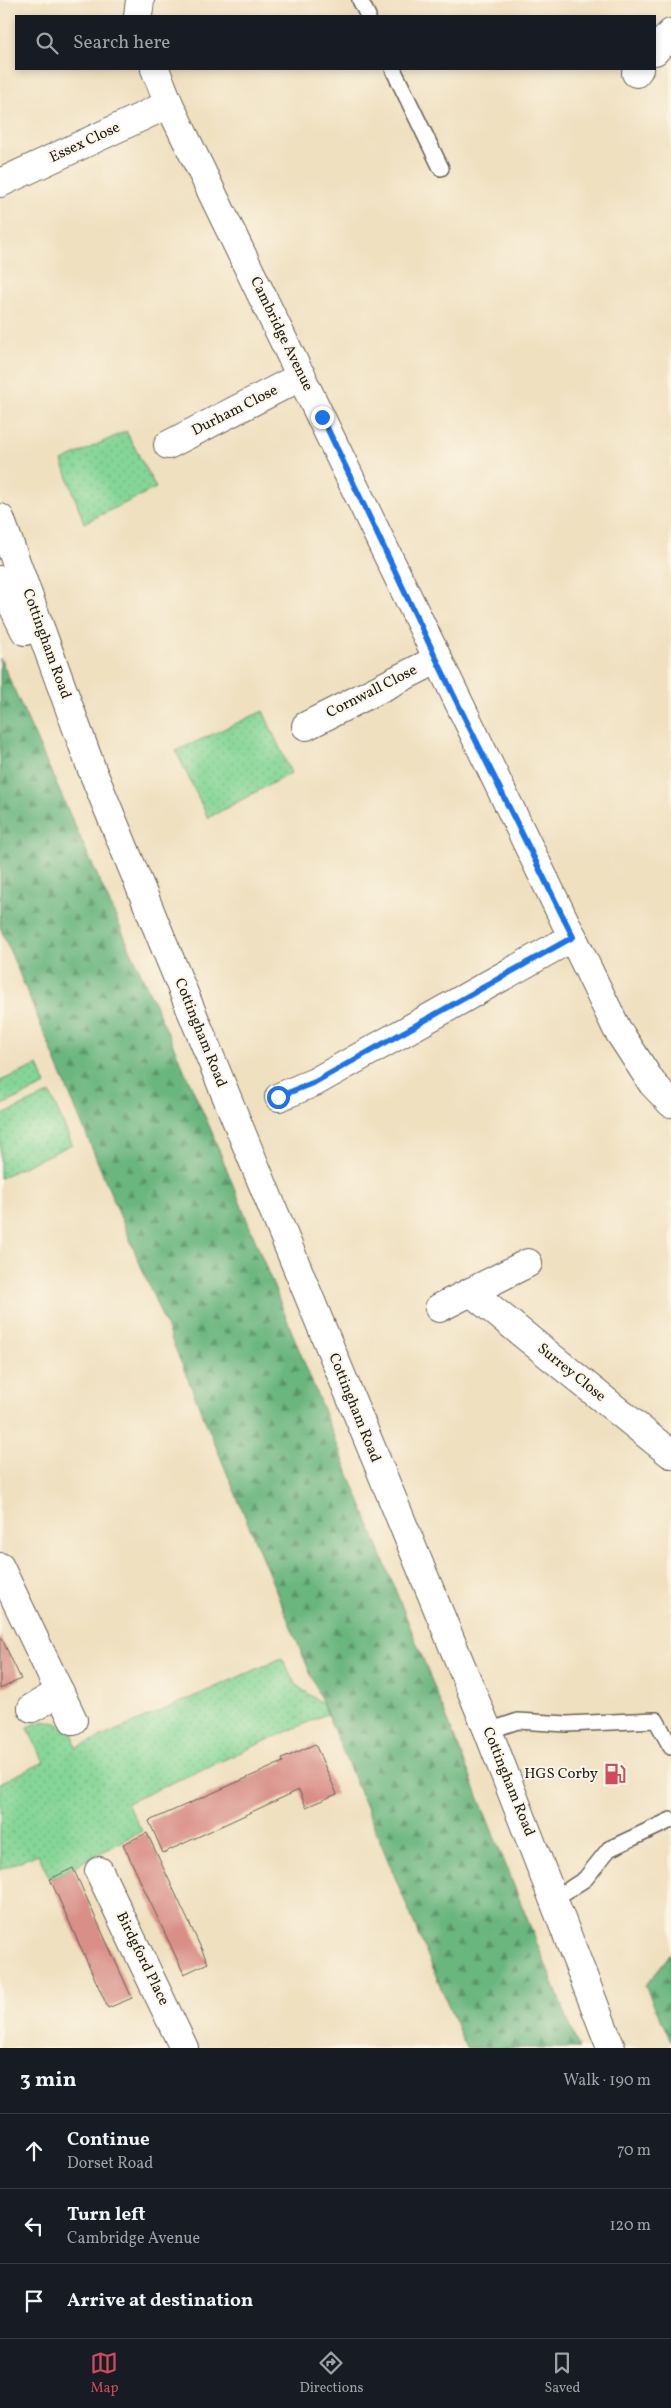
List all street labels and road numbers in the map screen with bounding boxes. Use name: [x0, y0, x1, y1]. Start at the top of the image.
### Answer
street label: Essex Close: [46, 118, 124, 168]
street label: Cambridge Avenue: [244, 273, 318, 395]
street label: Durham Close: [188, 380, 282, 442]
street label: Cottingham Road: [16, 586, 76, 702]
street label: Cornwall Close: [323, 660, 421, 724]
street label: Cottingham Road: [169, 975, 231, 1091]
street label: Surrey Close: [532, 1339, 610, 1407]
street label: Cottingham Road: [323, 1350, 385, 1466]
street label: Cottingham Road: [477, 1724, 539, 1840]
street label: Birdgford Place: [110, 1909, 174, 2009]

